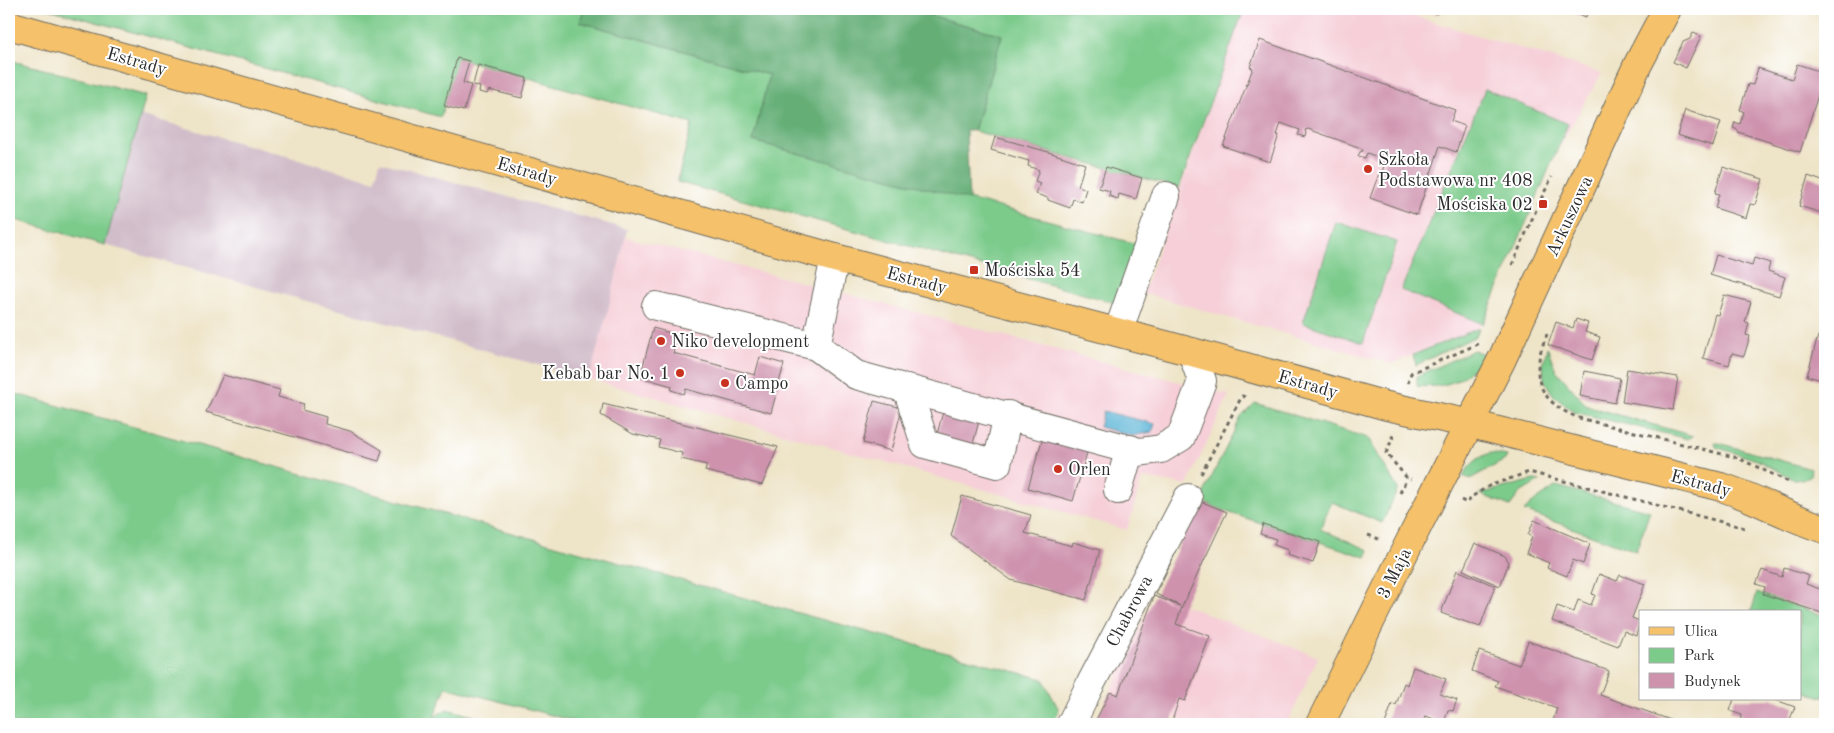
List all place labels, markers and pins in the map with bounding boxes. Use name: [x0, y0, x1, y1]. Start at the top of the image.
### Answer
place label: Szkoła Podstawowa nr 408: [1378, 151, 1533, 190]
marker: Szkoła Podstawowa nr 408: [1362, 163, 1374, 175]
place label: Mościska 02: [1436, 196, 1533, 214]
marker: Mościska 02: [1537, 198, 1549, 210]
place label: Mościska 54: [984, 262, 1081, 280]
marker: Mościska 54: [968, 264, 980, 276]
place label: Niko development: [671, 333, 809, 351]
marker: Niko development: [655, 335, 667, 347]
place label: Kebab bar No. 1: [542, 365, 670, 383]
marker: Kebab bar No. 1: [674, 367, 686, 379]
place label: Campo: [735, 375, 789, 393]
marker: Campo: [719, 377, 731, 389]
place label: Orlen: [1068, 461, 1111, 479]
marker: Orlen: [1052, 463, 1064, 475]

